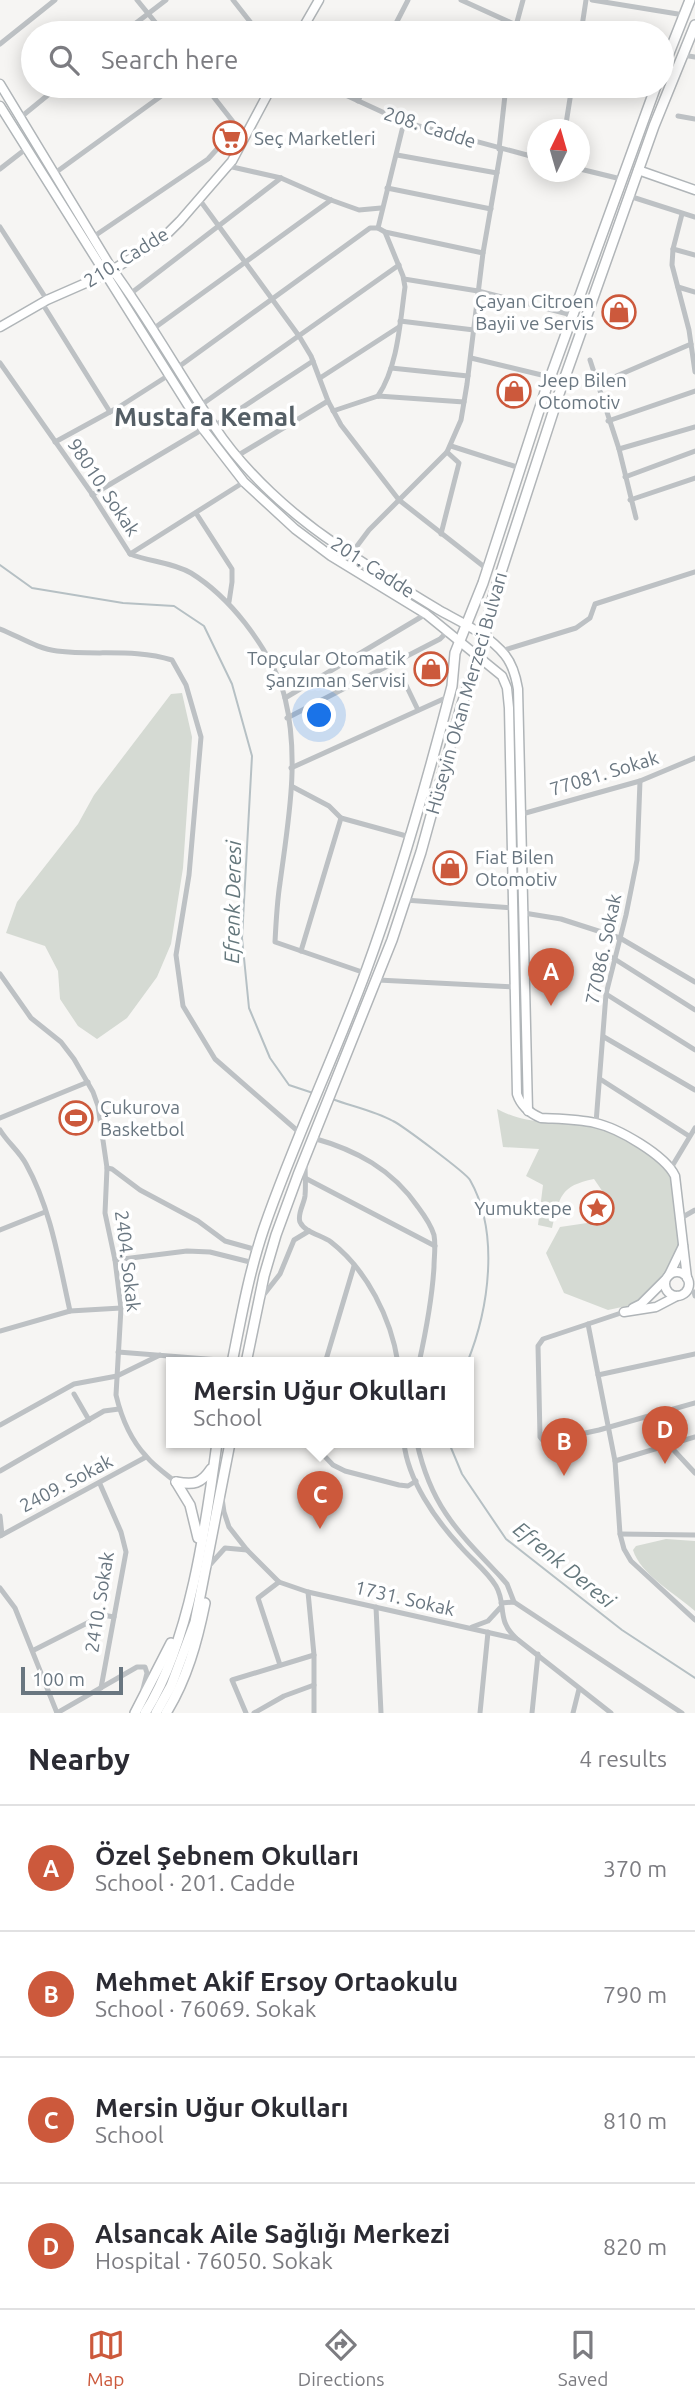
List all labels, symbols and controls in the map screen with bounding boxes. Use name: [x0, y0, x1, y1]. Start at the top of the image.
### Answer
search box: [21, 21, 674, 98]
icon: search: [45, 41, 83, 79]
text: Search here: [101, 45, 238, 74]
street label: 208. Cadde: [381, 102, 479, 152]
supermarket icon: Seç Marketleri: [211, 119, 249, 157]
north arrow: [527, 119, 590, 182]
place label: Seç Marketleri: [254, 127, 376, 149]
street label: 210. Cadde: [80, 222, 172, 292]
place label: Çayan Citroen Bayii ve Servis: [475, 290, 594, 334]
shop icon: Çayan Citroen Bayii ve Servis: [600, 293, 638, 331]
place label: Jeep Bilen Otomotiv: [538, 369, 627, 413]
shop icon: Jeep Bilen Otomotiv: [495, 372, 533, 410]
district label: Mustafa Kemal: [114, 402, 296, 431]
street label: 98010. Sokak: [63, 434, 145, 540]
street label: 201. Cadde: [327, 532, 419, 602]
street label: Hüseyin Okan Merzeci Bulvarı: [421, 569, 511, 817]
place label: Topçular Otomatik Şanzıman Servisi: [247, 647, 406, 691]
shop icon: Topçular Otomatik Şanzıman Servisi: [412, 650, 450, 688]
your location: [302, 698, 336, 732]
street label: 77081. Sokak: [547, 746, 661, 800]
water label: Efrenk Deresi: [219, 839, 245, 964]
place label: Fiat Bilen Otomotiv: [475, 846, 557, 890]
shop icon: Fiat Bilen Otomotiv: [431, 849, 469, 887]
street label: 77086. Sokak: [581, 891, 626, 1006]
pin: A: [528, 948, 574, 1006]
place label: Çukurova Basketbol: [100, 1096, 185, 1140]
sports icon: Çukurova Basketbol: [57, 1099, 95, 1137]
place icon: Yumuktepe: [578, 1189, 616, 1227]
place label: Yumuktepe: [474, 1197, 572, 1219]
street label: 2404. Sokak: [111, 1209, 145, 1313]
popup: [166, 1357, 474, 1448]
text: Mersin Uğur Okulları: [193, 1376, 447, 1405]
text: School: [193, 1405, 262, 1430]
pin: D: [642, 1406, 688, 1464]
pin: B: [541, 1418, 587, 1476]
street label: 2409. Sokak: [16, 1449, 117, 1517]
pin: C: [297, 1471, 343, 1529]
water label: Efrenk Deresi: [509, 1516, 621, 1613]
street label: 2410. Sokak: [80, 1550, 118, 1654]
street label: 1731. Sokak: [353, 1576, 458, 1620]
scale bar: [21, 1664, 122, 1696]
text: 100 m: [32, 1668, 85, 1690]
text: Nearby: [28, 1742, 130, 1776]
text: 4 results: [579, 1746, 667, 1771]
text: Özel Şebnem Okulları: [95, 1841, 359, 1870]
text: A: [43, 1856, 59, 1881]
text: 370 m: [603, 1856, 667, 1881]
text: School · 201. Cadde: [95, 1870, 295, 1895]
text: Mehmet Akif Ersoy Ortaokulu: [95, 1967, 458, 1996]
text: B: [43, 1982, 59, 2007]
text: 790 m: [603, 1982, 667, 2007]
text: School · 76069. Sokak: [95, 1996, 316, 2021]
text: Mersin Uğur Okulları: [95, 2093, 348, 2122]
text: C: [44, 2108, 58, 2133]
text: 810 m: [603, 2108, 667, 2133]
text: School: [95, 2122, 164, 2147]
text: Alsancak Aile Sağlığı Merkezi: [95, 2219, 450, 2248]
text: D: [43, 2234, 59, 2259]
text: 820 m: [603, 2234, 667, 2259]
text: Hospital · 76050. Sokak: [95, 2248, 333, 2273]
tab: Map: [87, 2326, 125, 2390]
tab: Directions: [298, 2326, 385, 2390]
tab: Saved: [558, 2326, 608, 2390]

